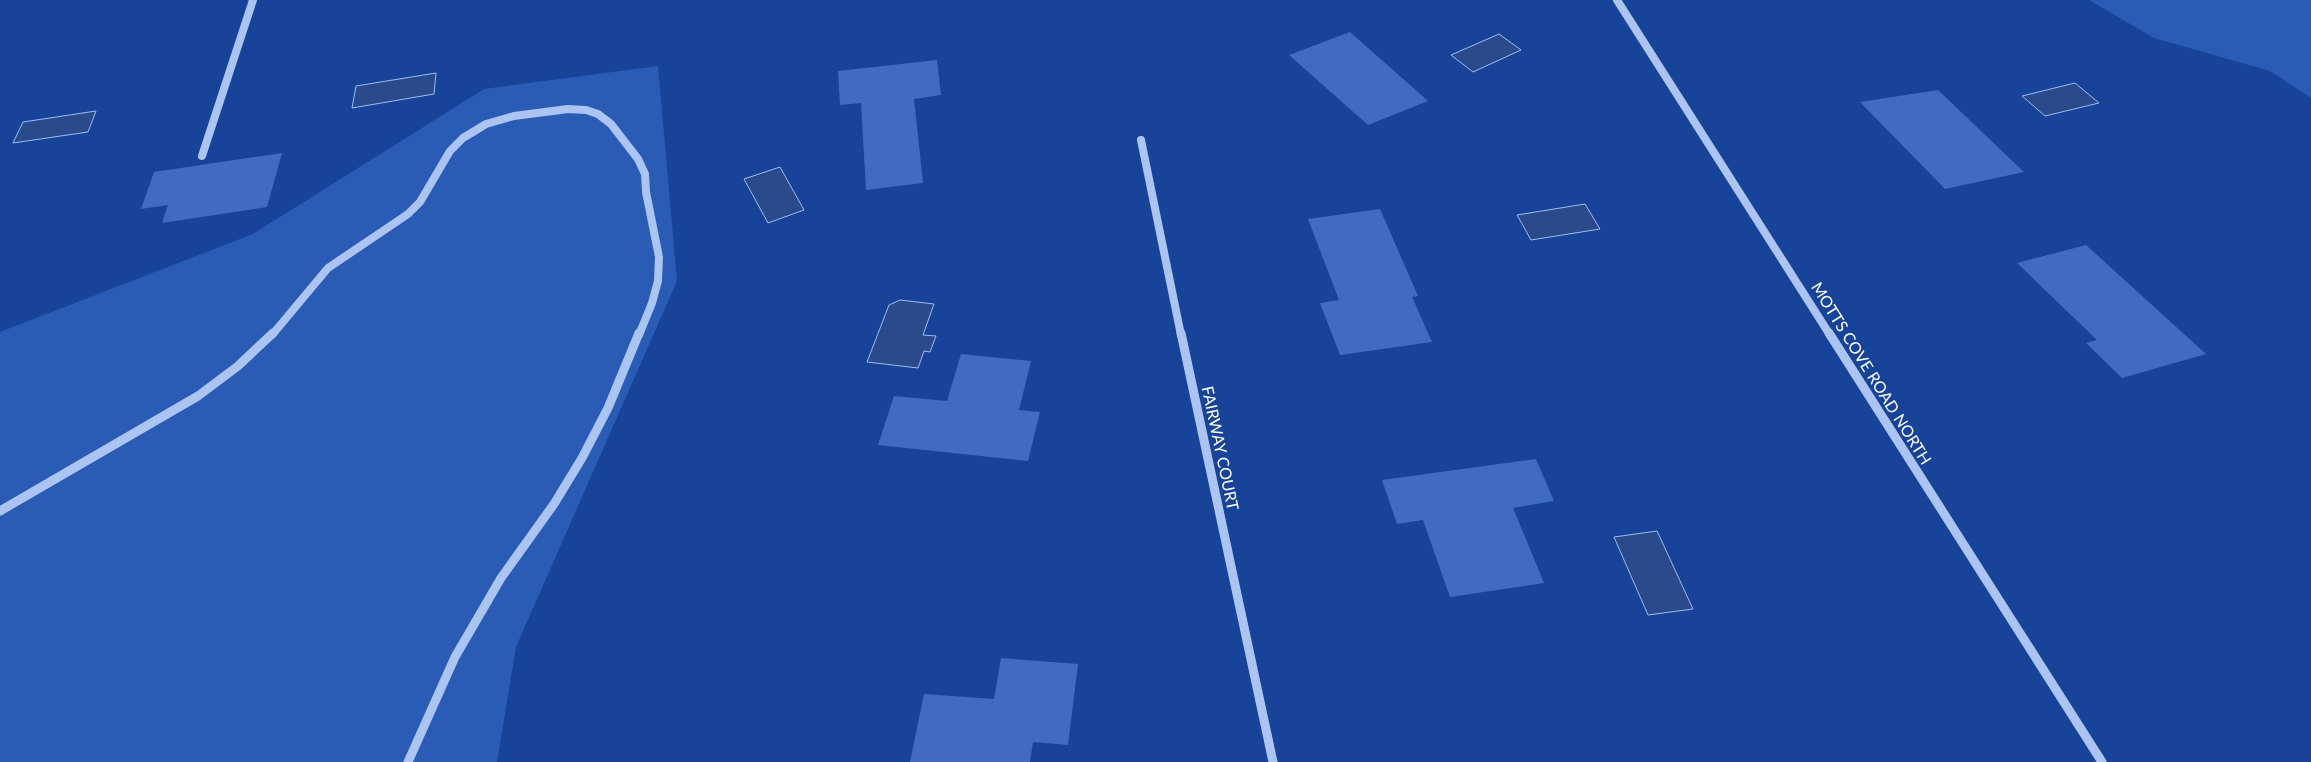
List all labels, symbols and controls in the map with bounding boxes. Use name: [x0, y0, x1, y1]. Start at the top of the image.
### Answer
street label: MOTTS COVE ROAD NORTH: [1808, 278, 1936, 468]
street label: FAIRWAY COURT: [1199, 384, 1244, 512]

